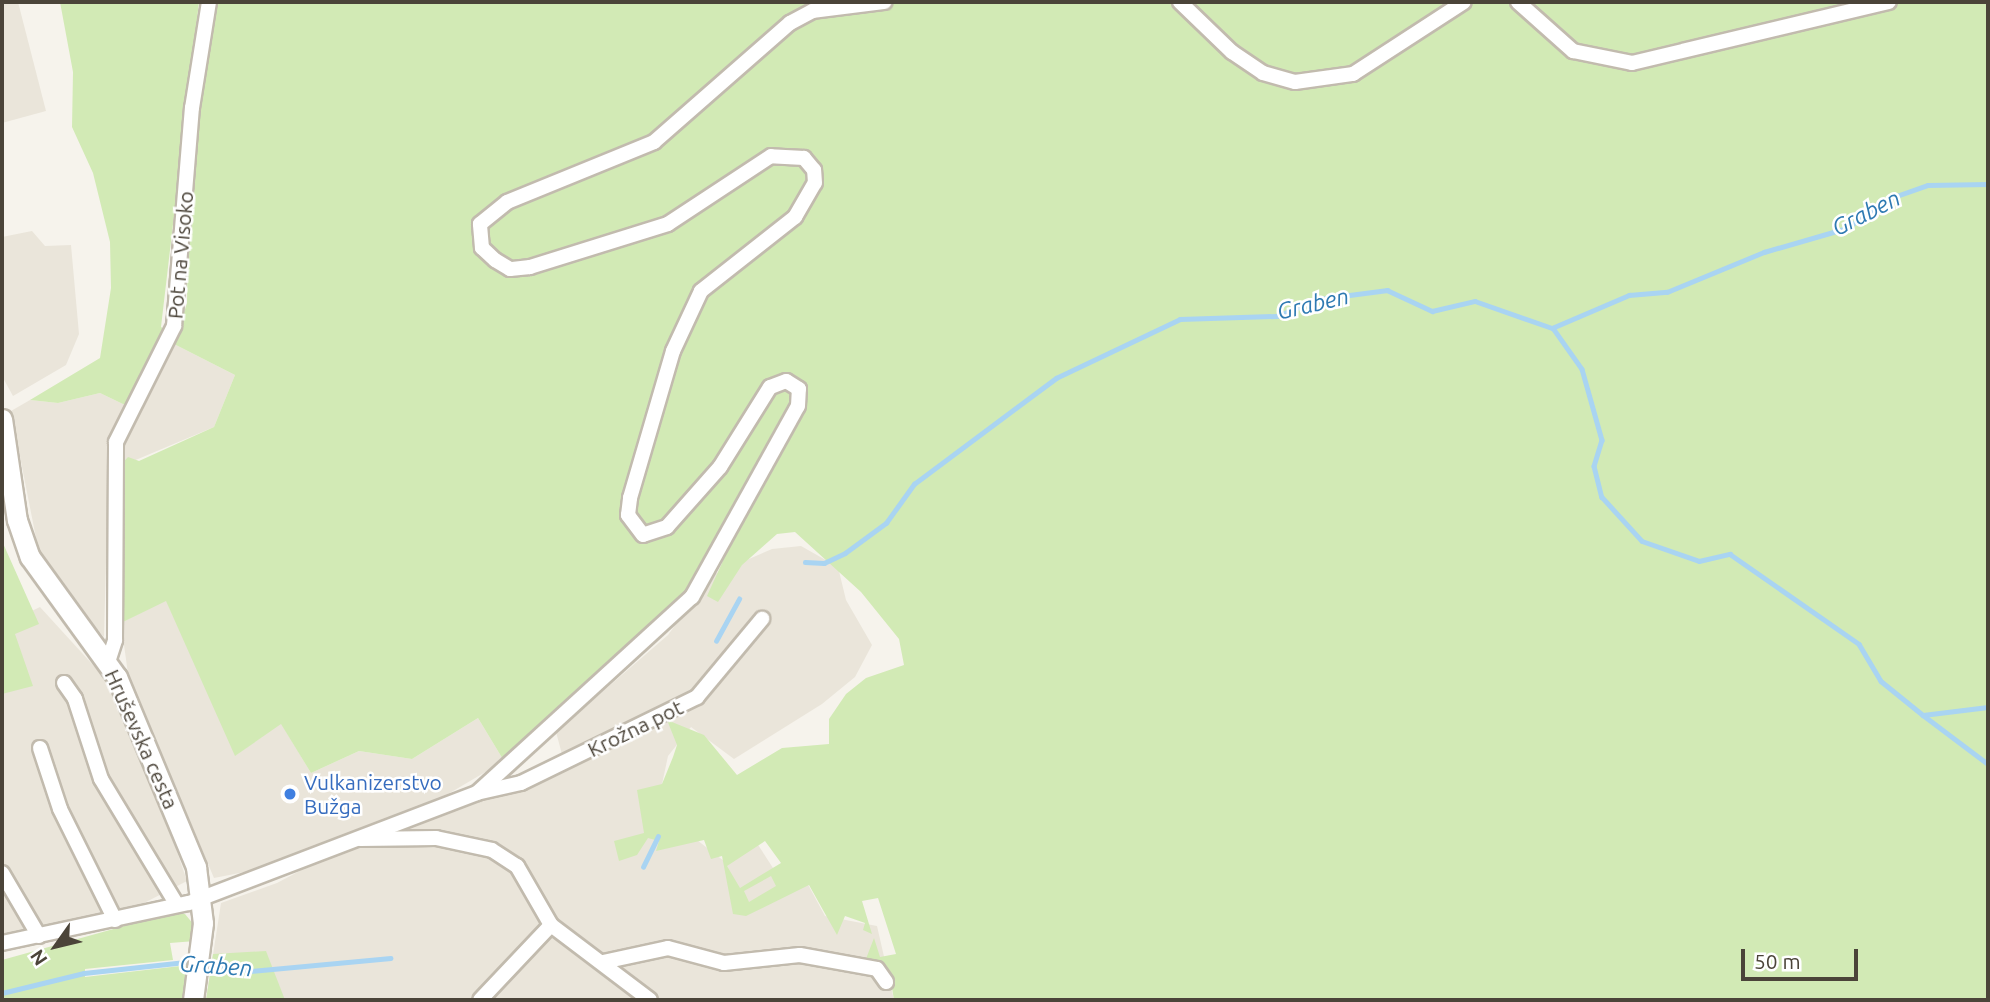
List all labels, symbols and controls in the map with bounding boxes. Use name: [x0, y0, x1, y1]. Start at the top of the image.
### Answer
water label: Graben: [1827, 184, 1905, 242]
street label: Pot na Visoko: [162, 190, 198, 320]
water label: Graben: [1274, 282, 1352, 326]
street label: Hruševska cesta: [100, 665, 184, 813]
street label: Krožna pot: [583, 694, 687, 762]
place label: Vulkanizerstvo Bužga: [304, 769, 442, 819]
marker: Vulkanizerstvo Bužga: [282, 786, 298, 802]
north arrow: [21, 911, 91, 981]
scale bar: [1745, 936, 1862, 980]
text: N: [26, 946, 52, 970]
text: 50 m: [1754, 949, 1801, 973]
water label: Graben: [179, 950, 253, 982]

